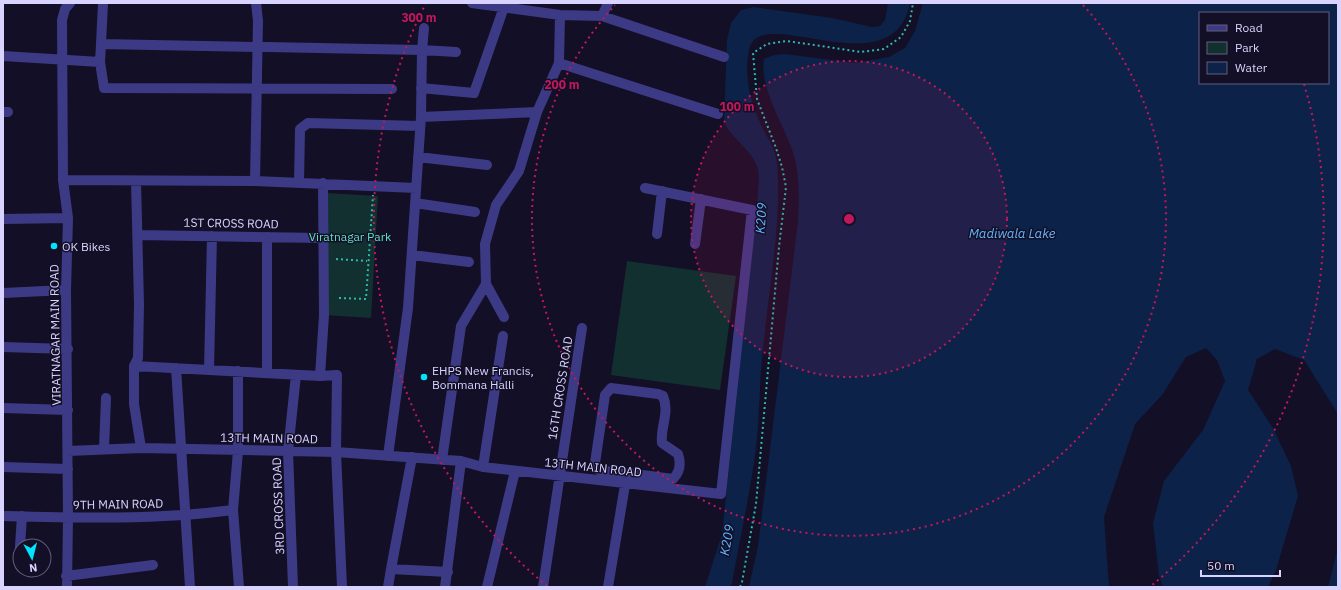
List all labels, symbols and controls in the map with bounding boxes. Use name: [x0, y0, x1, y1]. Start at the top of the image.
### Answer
text: 300 m: [401, 10, 437, 25]
legend: [1199, 12, 1329, 84]
text: Road: [1235, 20, 1263, 35]
text: Park: [1235, 40, 1260, 55]
text: Water: [1235, 60, 1268, 75]
text: 200 m: [544, 77, 580, 92]
text: 100 m: [719, 99, 755, 114]
water label: K209: [751, 202, 771, 234]
centre of rings: [842, 212, 856, 226]
street label: 1ST CROSS ROAD: [183, 215, 279, 231]
water label: Madiwala Lake: [969, 225, 1056, 242]
park label: Viratnagar Park: [309, 229, 392, 244]
place label: OK Bikes: [62, 239, 110, 254]
marker: OK Bikes: [49, 241, 59, 251]
street label: VIRATNAGAR MAIN ROAD: [46, 264, 64, 406]
street label: 16TH CROSS ROAD: [544, 335, 576, 441]
place label: EHPS New Francis, Bommana Halli: [432, 363, 534, 392]
marker: EHPS New Francis, Bommana Halli: [419, 372, 429, 382]
street label: 13TH MAIN ROAD: [220, 430, 318, 446]
street label: 13TH MAIN ROAD: [544, 454, 642, 480]
street label: 3RD CROSS ROAD: [269, 457, 287, 555]
street label: 9TH MAIN ROAD: [73, 496, 163, 512]
water label: K209: [716, 523, 738, 557]
north arrow: [12, 538, 52, 578]
scale bar: [1201, 552, 1280, 578]
text: 50 m: [1207, 558, 1235, 573]
text: N: [28, 560, 38, 575]

